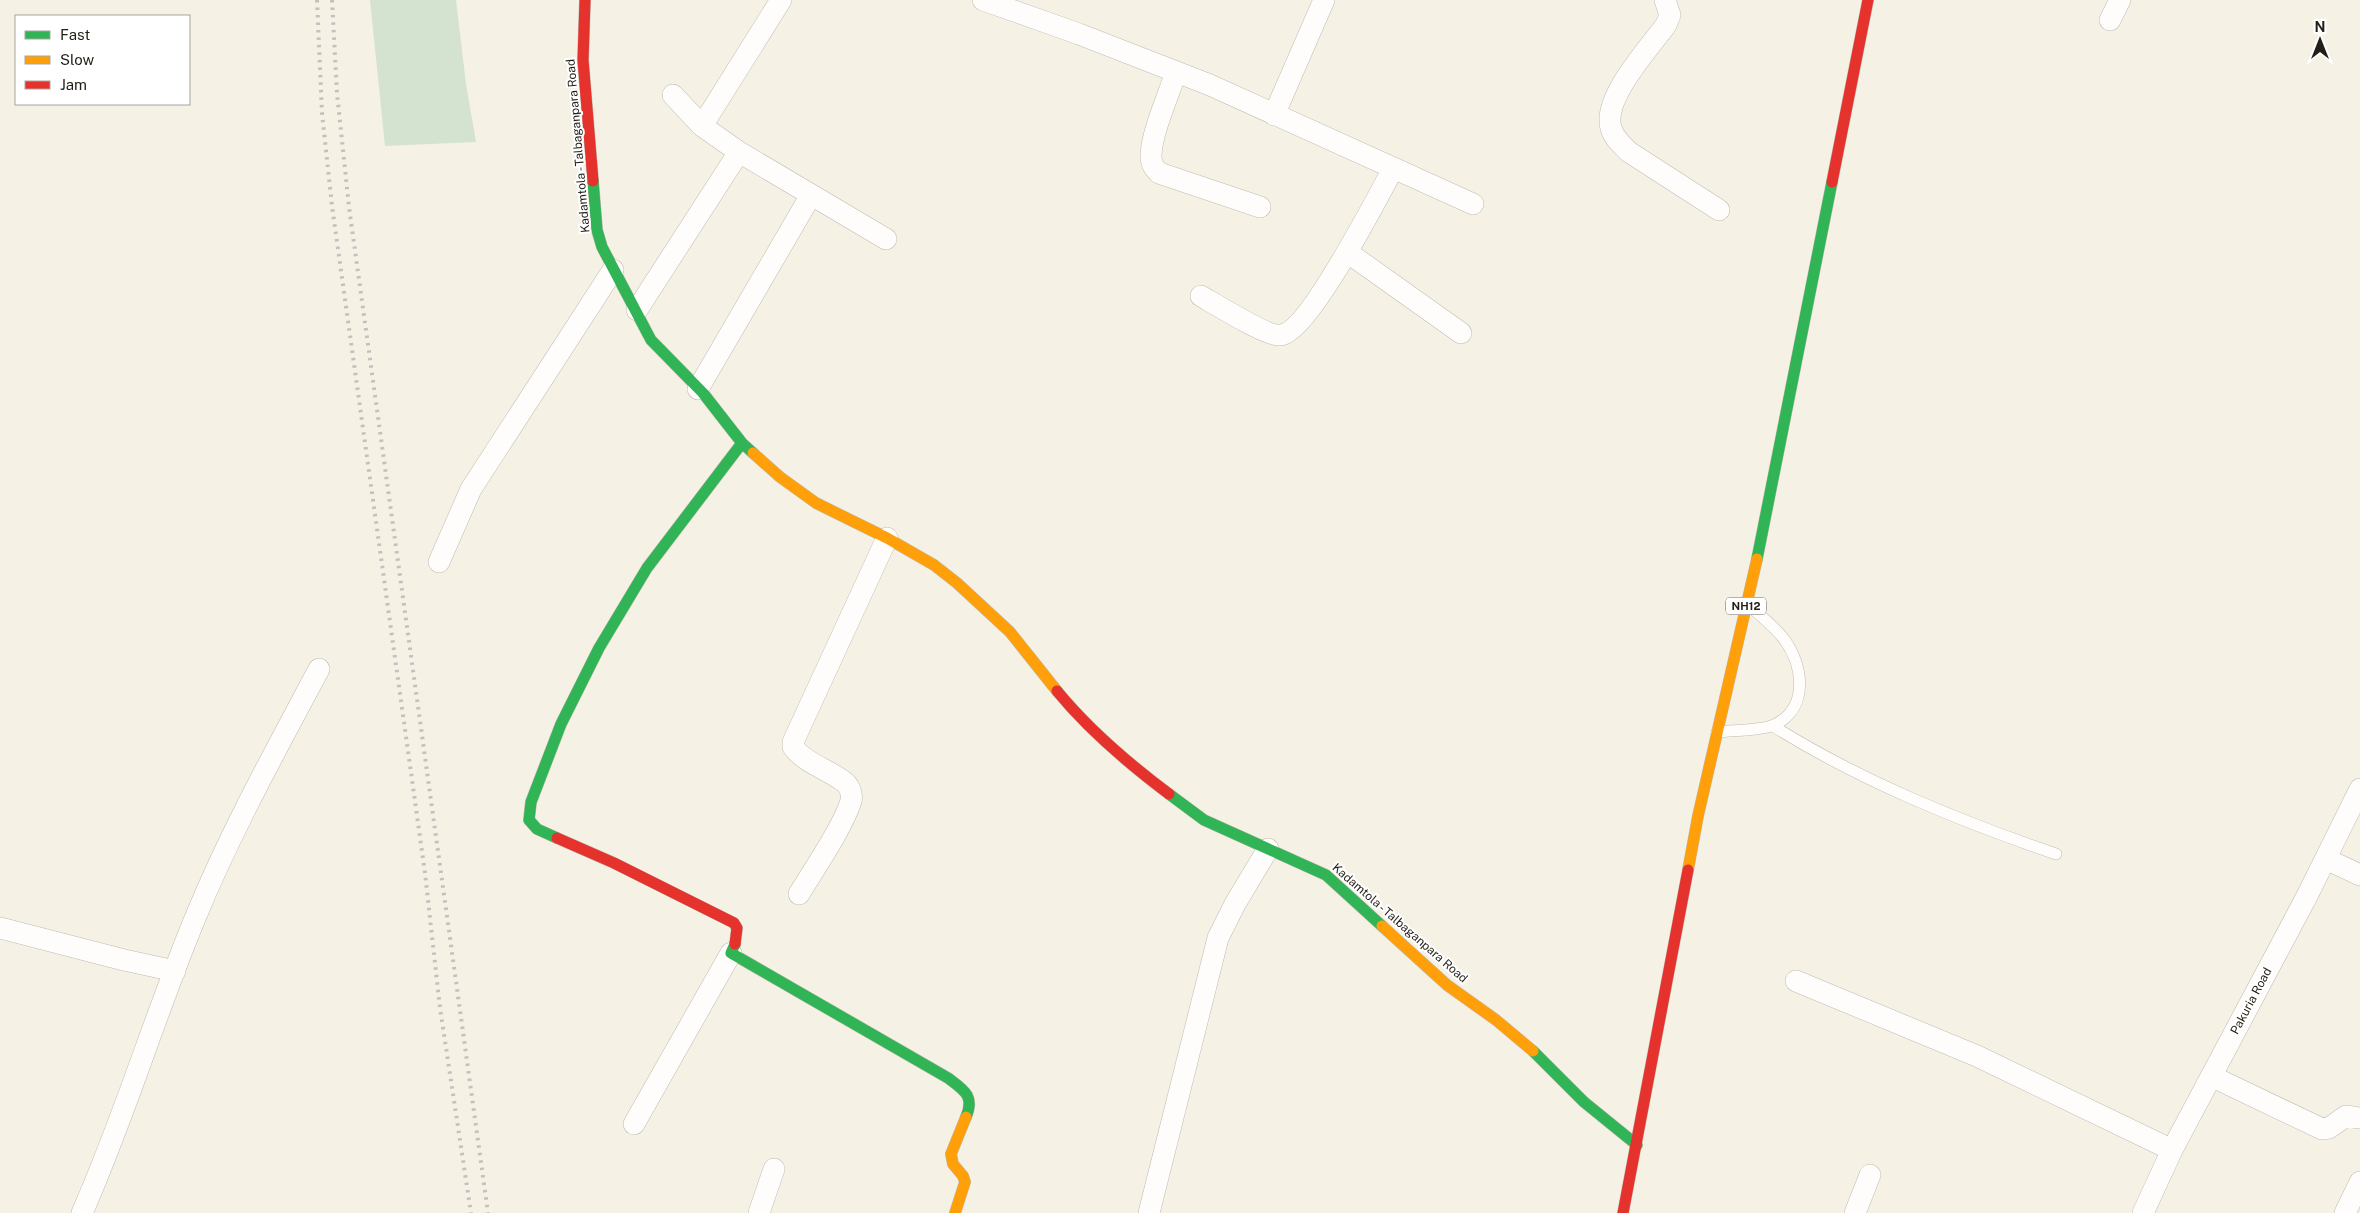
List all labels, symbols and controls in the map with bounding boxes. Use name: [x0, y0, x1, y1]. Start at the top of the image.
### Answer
legend: [15, 15, 190, 105]
north arrow: [2295, 15, 2345, 65]
text: N: [2315, 19, 2325, 35]
text: Fast: [60, 26, 90, 43]
text: Slow: [60, 51, 95, 68]
street label: Kadamtola - Talbaganpara Road: [563, 58, 593, 234]
text: Jam: [60, 76, 87, 93]
road number: NH12: [1726, 598, 1766, 614]
street label: Kadamtola - Talbaganpara Road: [1330, 860, 1470, 986]
street label: Pakuria Road: [2228, 965, 2274, 1037]

